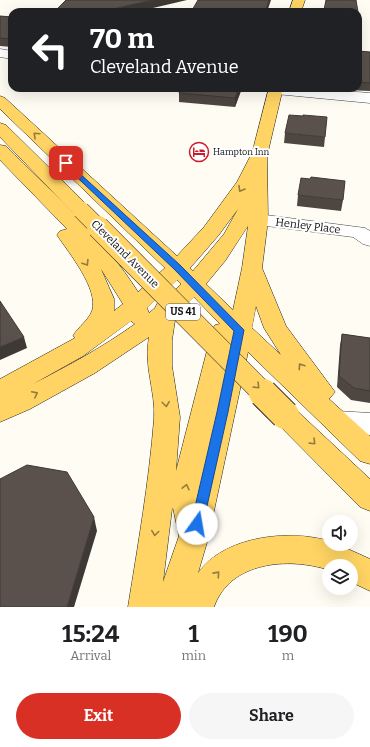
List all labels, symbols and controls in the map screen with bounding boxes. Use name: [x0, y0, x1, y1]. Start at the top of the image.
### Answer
text: 70 m: [90, 22, 154, 55]
icon: left: [24, 24, 76, 76]
text: Cleveland Avenue: [90, 56, 239, 78]
one-way arrow: [34, 133, 41, 140]
hotel icon: Hampton Inn: [188, 141, 210, 163]
pin: [49, 146, 83, 180]
place label: Hampton Inn: [213, 147, 270, 157]
icon: arrive: [55, 152, 77, 174]
one-way arrow: [238, 185, 246, 193]
street label: Henley Place: [275, 216, 341, 236]
street label: Cleveland Avenue: [88, 217, 162, 291]
one-way arrow: [81, 259, 89, 266]
road number: US 41: [166, 304, 200, 320]
one-way arrow: [298, 363, 306, 370]
one-way arrow: [252, 381, 260, 389]
one-way arrow: [31, 392, 38, 399]
one-way arrow: [161, 401, 170, 407]
one-way arrow: [308, 437, 316, 445]
one-way arrow: [181, 484, 189, 490]
position arrow: [176, 503, 218, 545]
map controls: [322, 515, 358, 595]
button: sound: [322, 515, 358, 551]
one-way arrow: [151, 530, 160, 536]
button: layers: [322, 559, 358, 595]
one-way arrow: [212, 571, 220, 579]
text: 15:24: [62, 620, 119, 648]
text: 1: [189, 620, 199, 648]
text: 190: [268, 620, 308, 648]
text: Arrival: [70, 648, 111, 663]
text: min: [181, 648, 206, 663]
text: m: [282, 648, 294, 663]
button: Exit: [16, 693, 181, 739]
button: Share: [189, 693, 354, 739]

